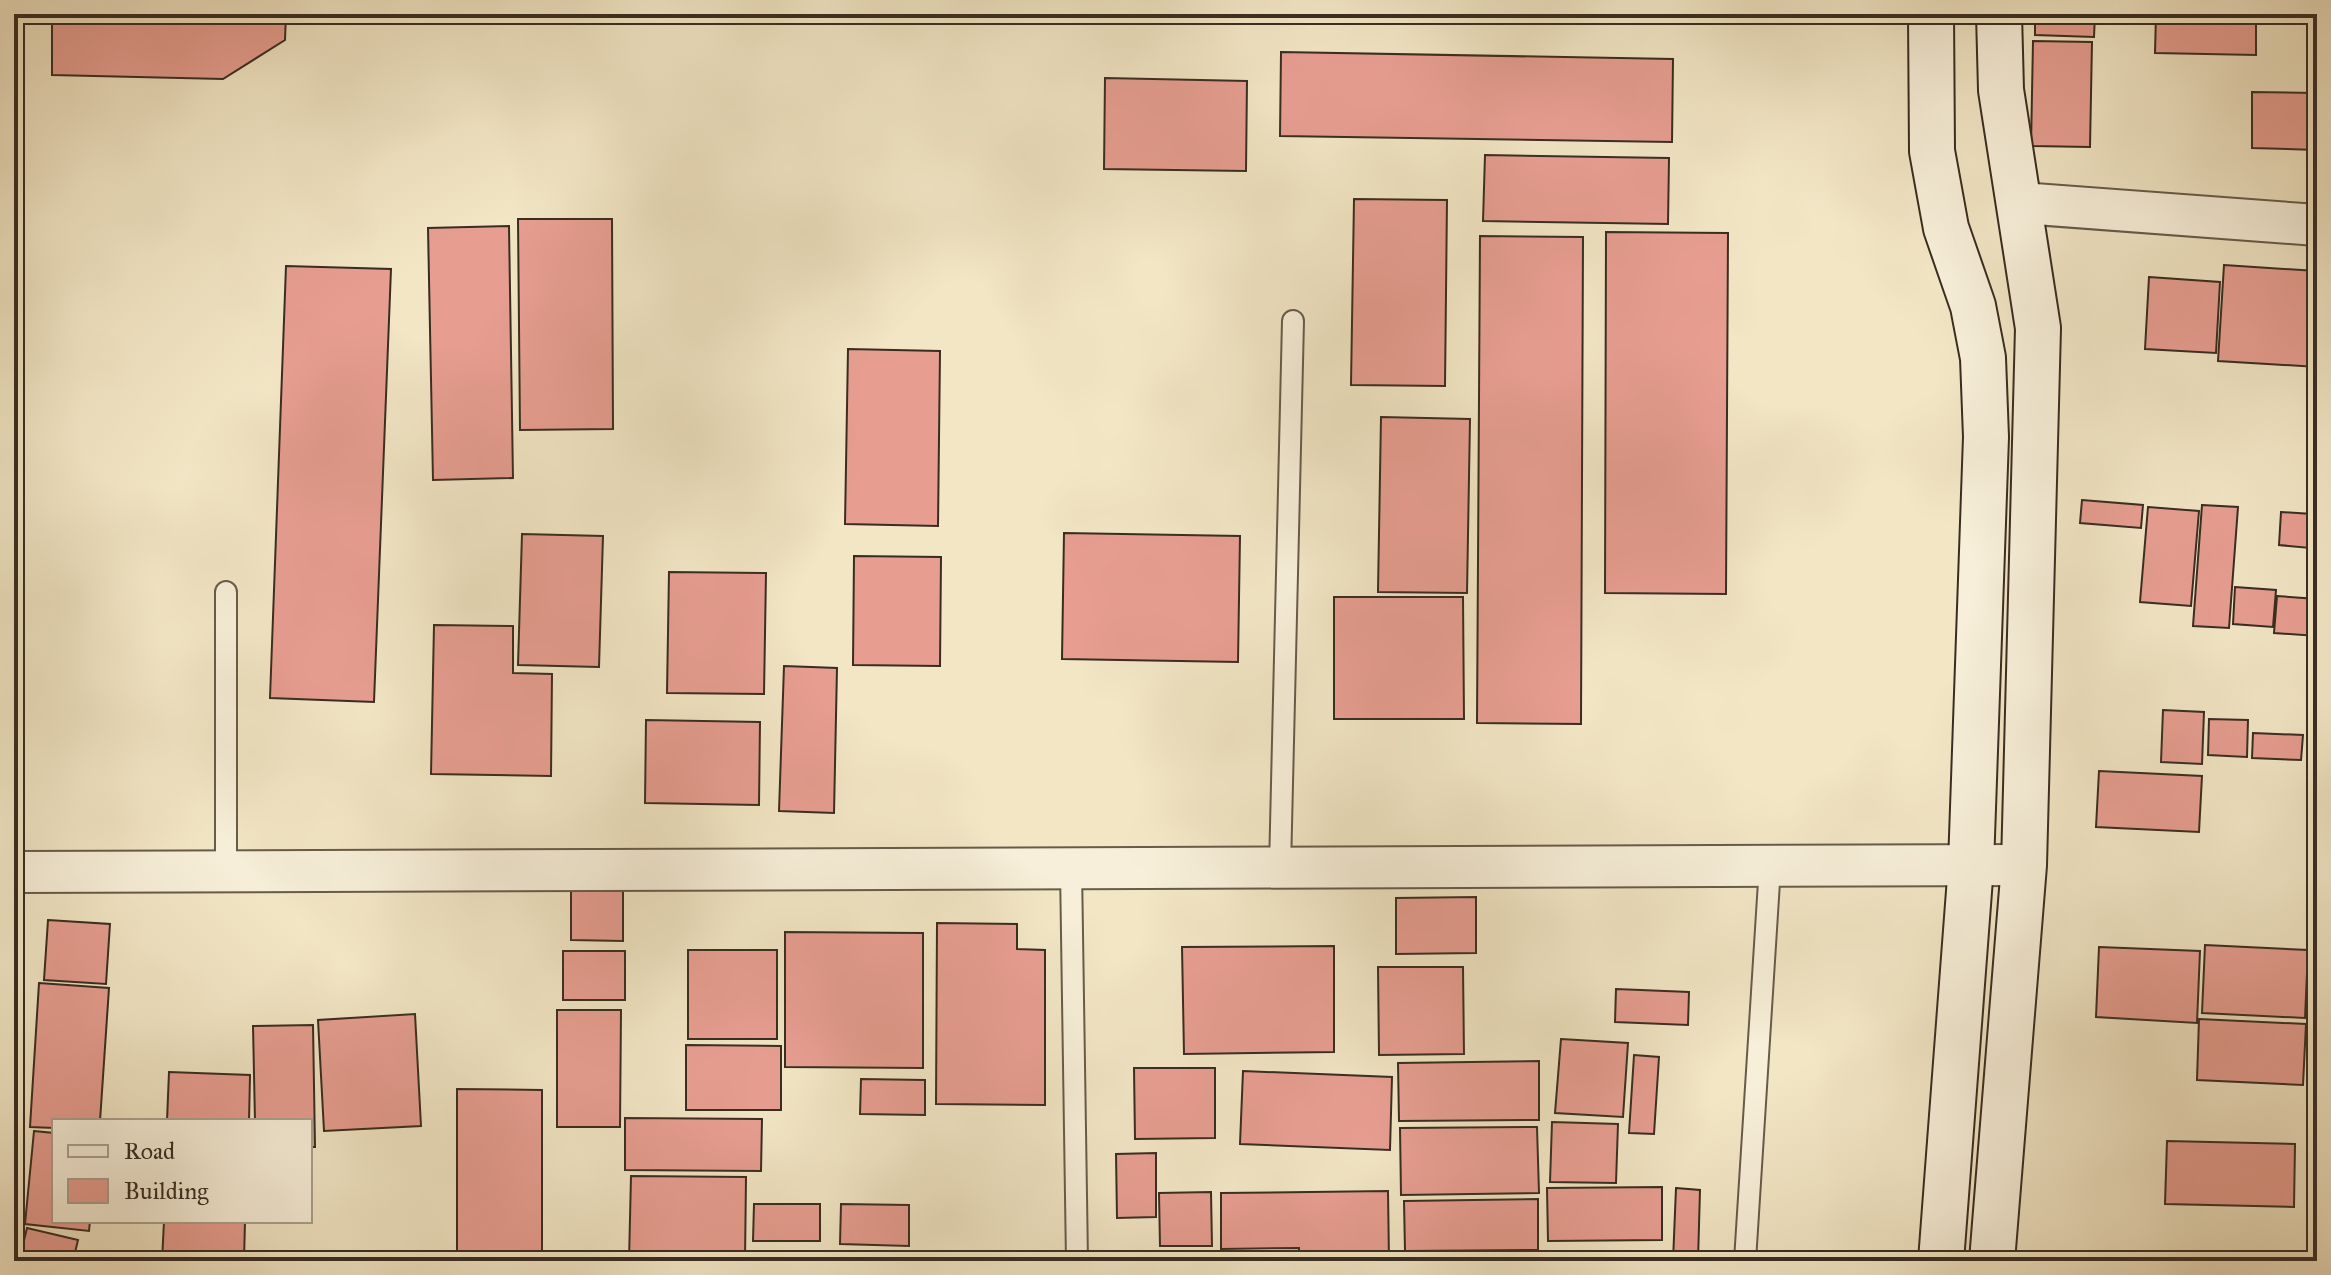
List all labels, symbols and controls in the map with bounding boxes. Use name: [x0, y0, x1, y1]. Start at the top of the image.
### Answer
legend: [52, 1119, 312, 1223]
text: Road: [124, 1136, 175, 1166]
text: Building: [124, 1176, 209, 1206]

